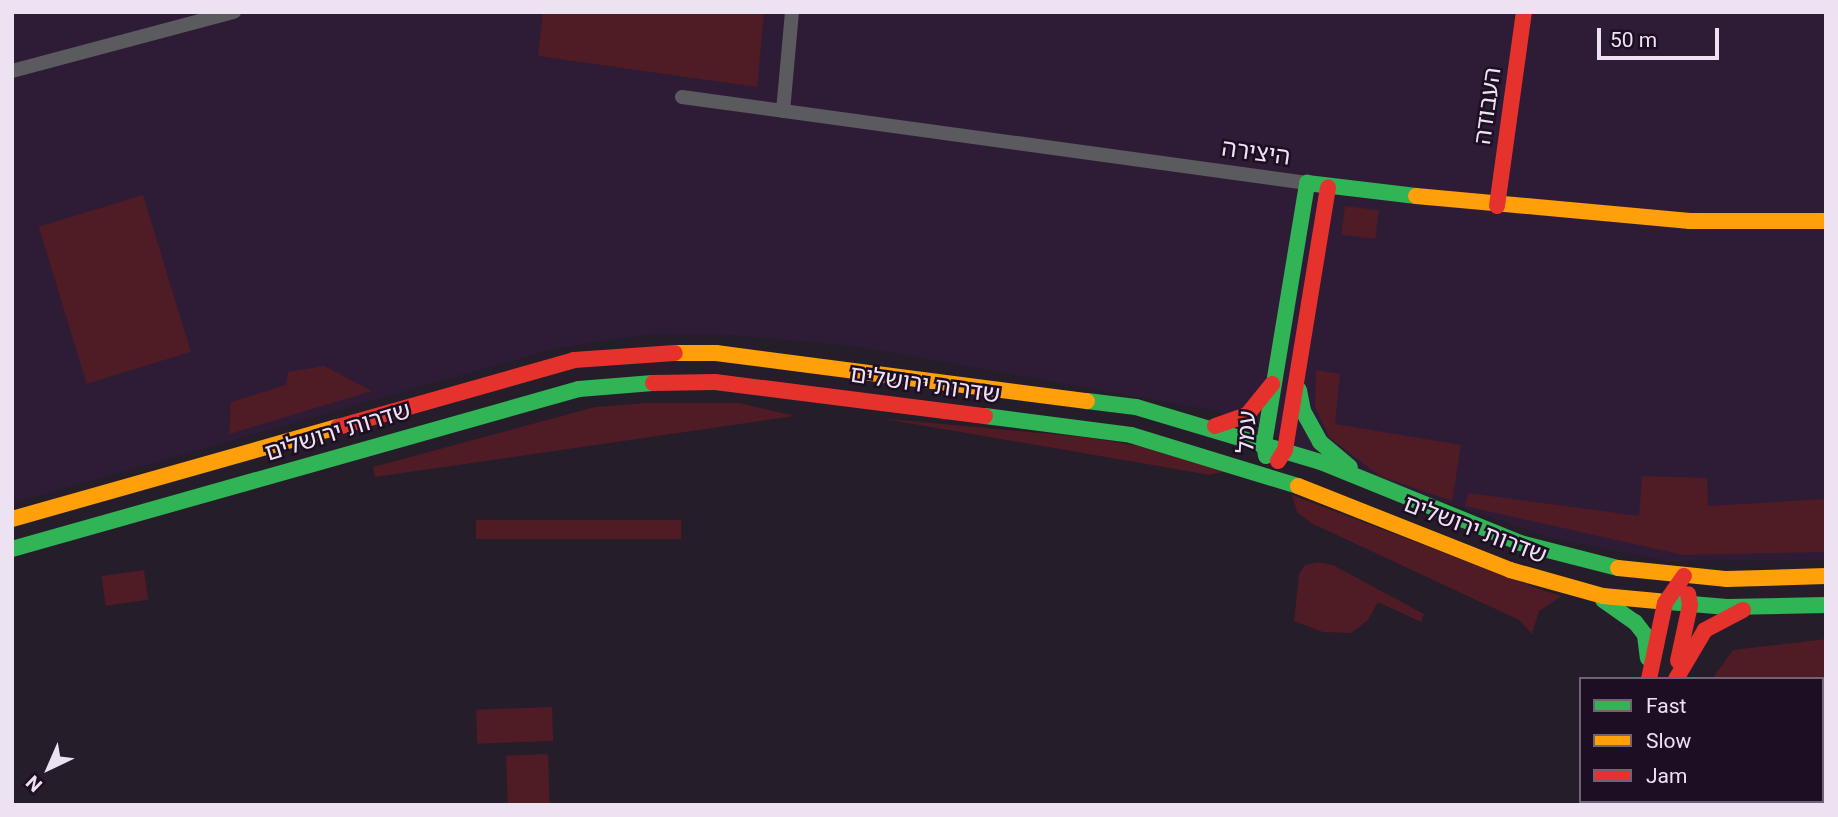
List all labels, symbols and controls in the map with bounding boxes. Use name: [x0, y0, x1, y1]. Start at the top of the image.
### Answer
scale bar: [1600, 14, 1722, 58]
text: 50 m: [1610, 28, 1657, 52]
street label: העבודה: [1468, 65, 1508, 147]
street label: היצירה: [1220, 134, 1292, 172]
street label: שדרות ירושלים: [848, 360, 1002, 410]
street label: שדרות ירושלים: [262, 396, 414, 468]
street label: עמל: [1232, 410, 1262, 454]
street label: שדרות ירושלים: [1399, 489, 1551, 571]
legend: [1579, 677, 1824, 803]
text: Fast: [1646, 694, 1686, 718]
text: Slow: [1646, 729, 1691, 753]
north arrow: [14, 733, 84, 803]
text: Jam: [1646, 764, 1687, 788]
text: N: [21, 771, 47, 796]

